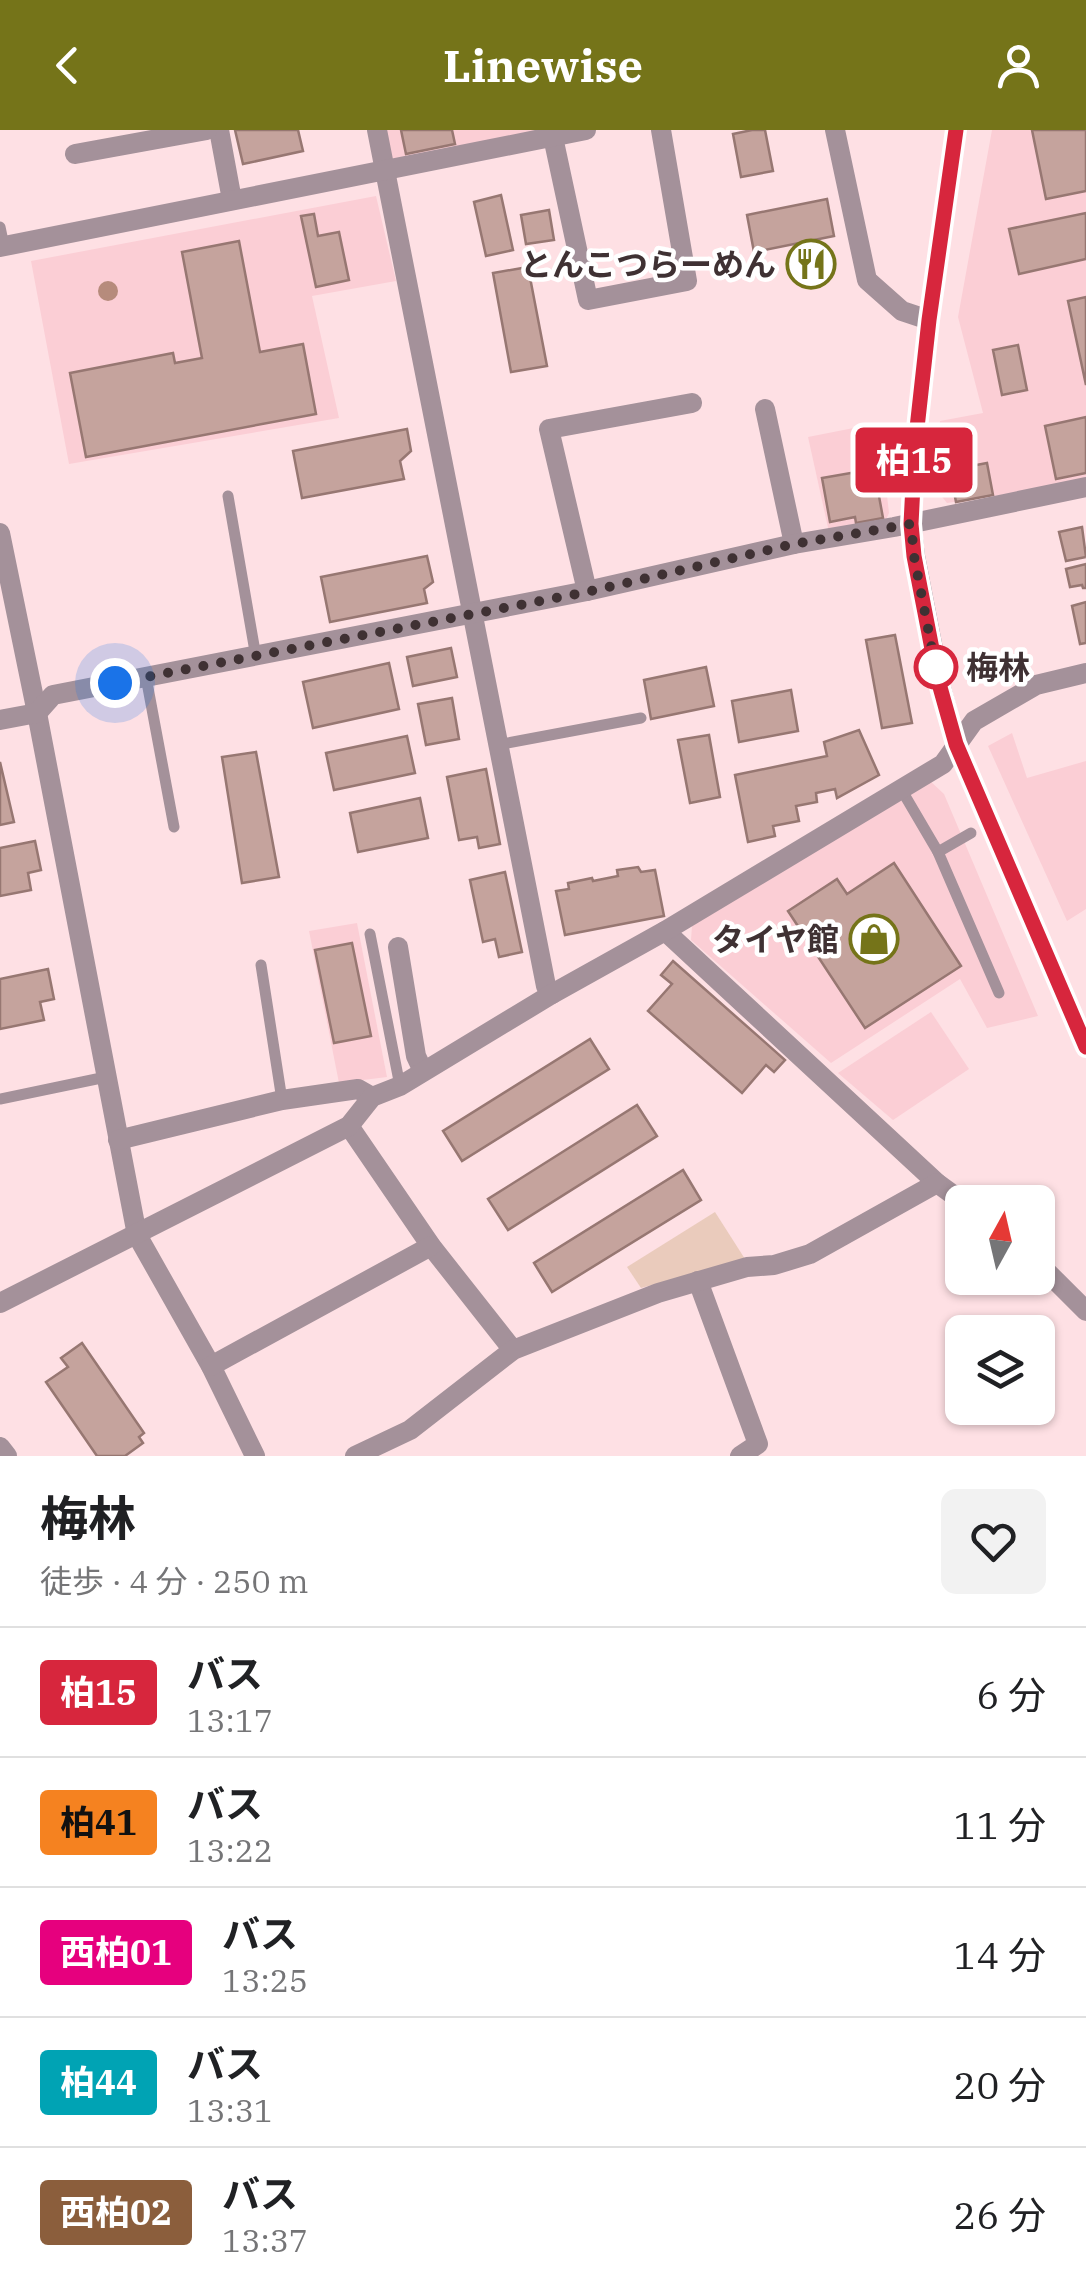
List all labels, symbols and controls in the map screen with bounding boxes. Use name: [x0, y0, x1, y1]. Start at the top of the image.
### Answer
text: Linewise: [443, 36, 643, 94]
icon: back: [40, 38, 95, 93]
icon: person: [991, 38, 1046, 93]
restaurant icon: とんこつらーめん: [785, 238, 837, 290]
place label: とんこつらーめん: [520, 243, 776, 285]
line badge: 柏15: [856, 428, 972, 492]
text: 柏15: [875, 437, 953, 483]
marker: 梅林: [915, 646, 957, 688]
place label: 梅林: [966, 646, 1030, 688]
your location: [90, 658, 140, 708]
shop icon: タイヤ館: [848, 913, 900, 965]
place label: タイヤ館: [712, 918, 839, 960]
north arrow: [945, 1185, 1055, 1295]
map controls: [945, 1185, 1055, 1425]
button: layers: [945, 1315, 1055, 1425]
text: 梅林: [40, 1487, 136, 1549]
button: heart: [941, 1489, 1046, 1594]
text: 徒歩 · 4 分 · 250 m: [40, 1560, 309, 1602]
text: バス: [187, 1649, 263, 1698]
text: 柏15: [60, 1669, 137, 1715]
text: 6 分: [976, 1670, 1046, 1719]
text: 13:17: [187, 1699, 273, 1741]
text: バス: [187, 1779, 263, 1828]
text: 柏41: [60, 1799, 137, 1845]
text: 11 分: [954, 1800, 1046, 1849]
text: 13:22: [187, 1829, 273, 1871]
text: バス: [222, 1909, 298, 1958]
text: 西柏01: [60, 1929, 172, 1975]
text: 14 分: [954, 1930, 1046, 1979]
text: 13:25: [222, 1959, 308, 2001]
text: バス: [187, 2039, 263, 2088]
text: 柏44: [60, 2059, 137, 2105]
text: 20 分: [954, 2060, 1046, 2109]
text: 13:31: [187, 2089, 273, 2131]
text: バス: [222, 2169, 298, 2218]
text: 西柏02: [60, 2189, 172, 2235]
text: 26 分: [954, 2190, 1046, 2239]
text: 13:37: [222, 2219, 308, 2261]

